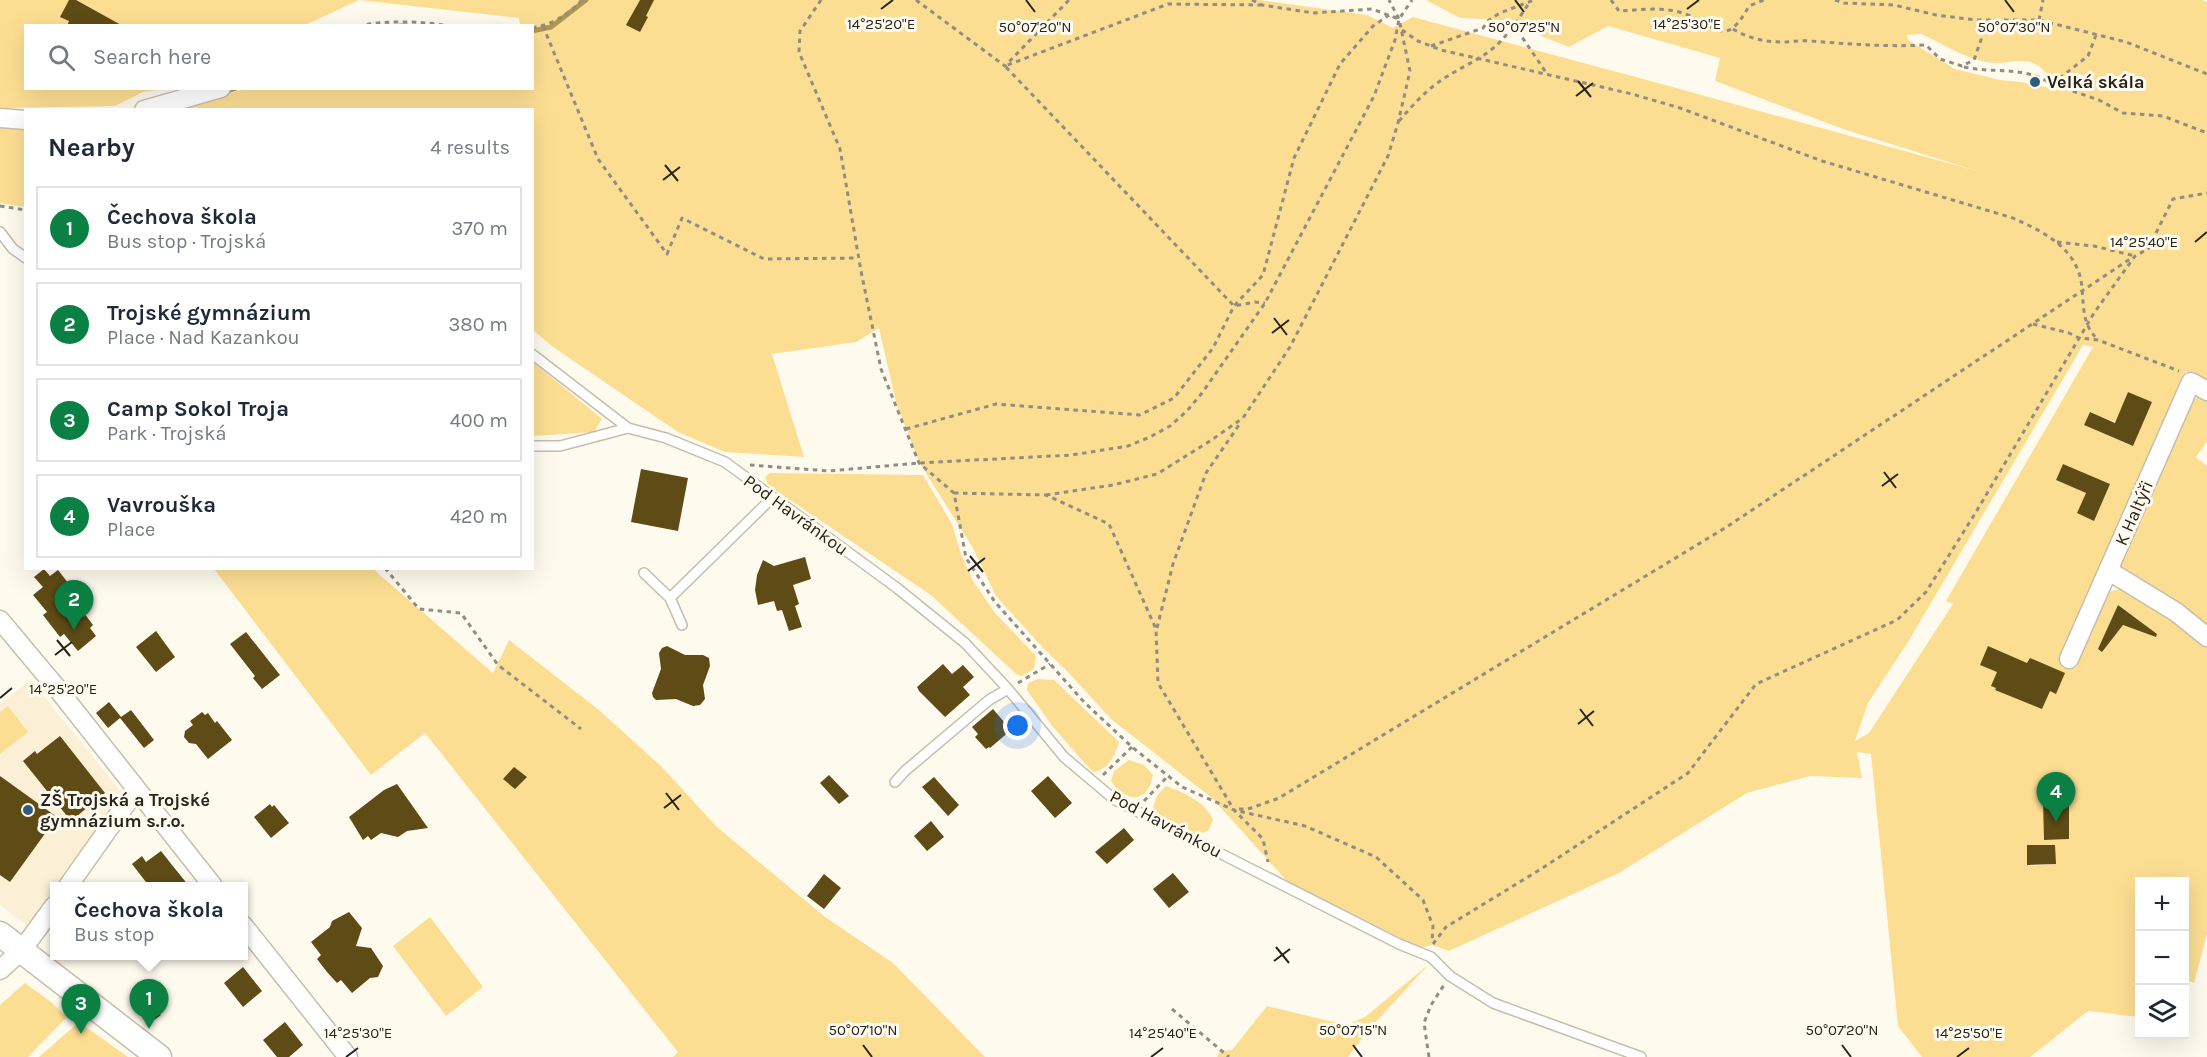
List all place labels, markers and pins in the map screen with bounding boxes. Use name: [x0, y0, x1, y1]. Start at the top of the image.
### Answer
place label: Velká skála: [2047, 71, 2145, 93]
marker: Velká skála: [2028, 75, 2042, 89]
pin: 2: [54, 580, 94, 630]
pin: 4: [2036, 772, 2076, 822]
place label: ZŠ Trojská a Trojské gymnázium s.r.o.: [40, 789, 210, 832]
marker: ZŠ Trojská a Trojské gymnázium s.r.o.: [21, 803, 35, 817]
pin: 1: [130, 980, 168, 1029]
pin: 3: [62, 984, 100, 1034]

